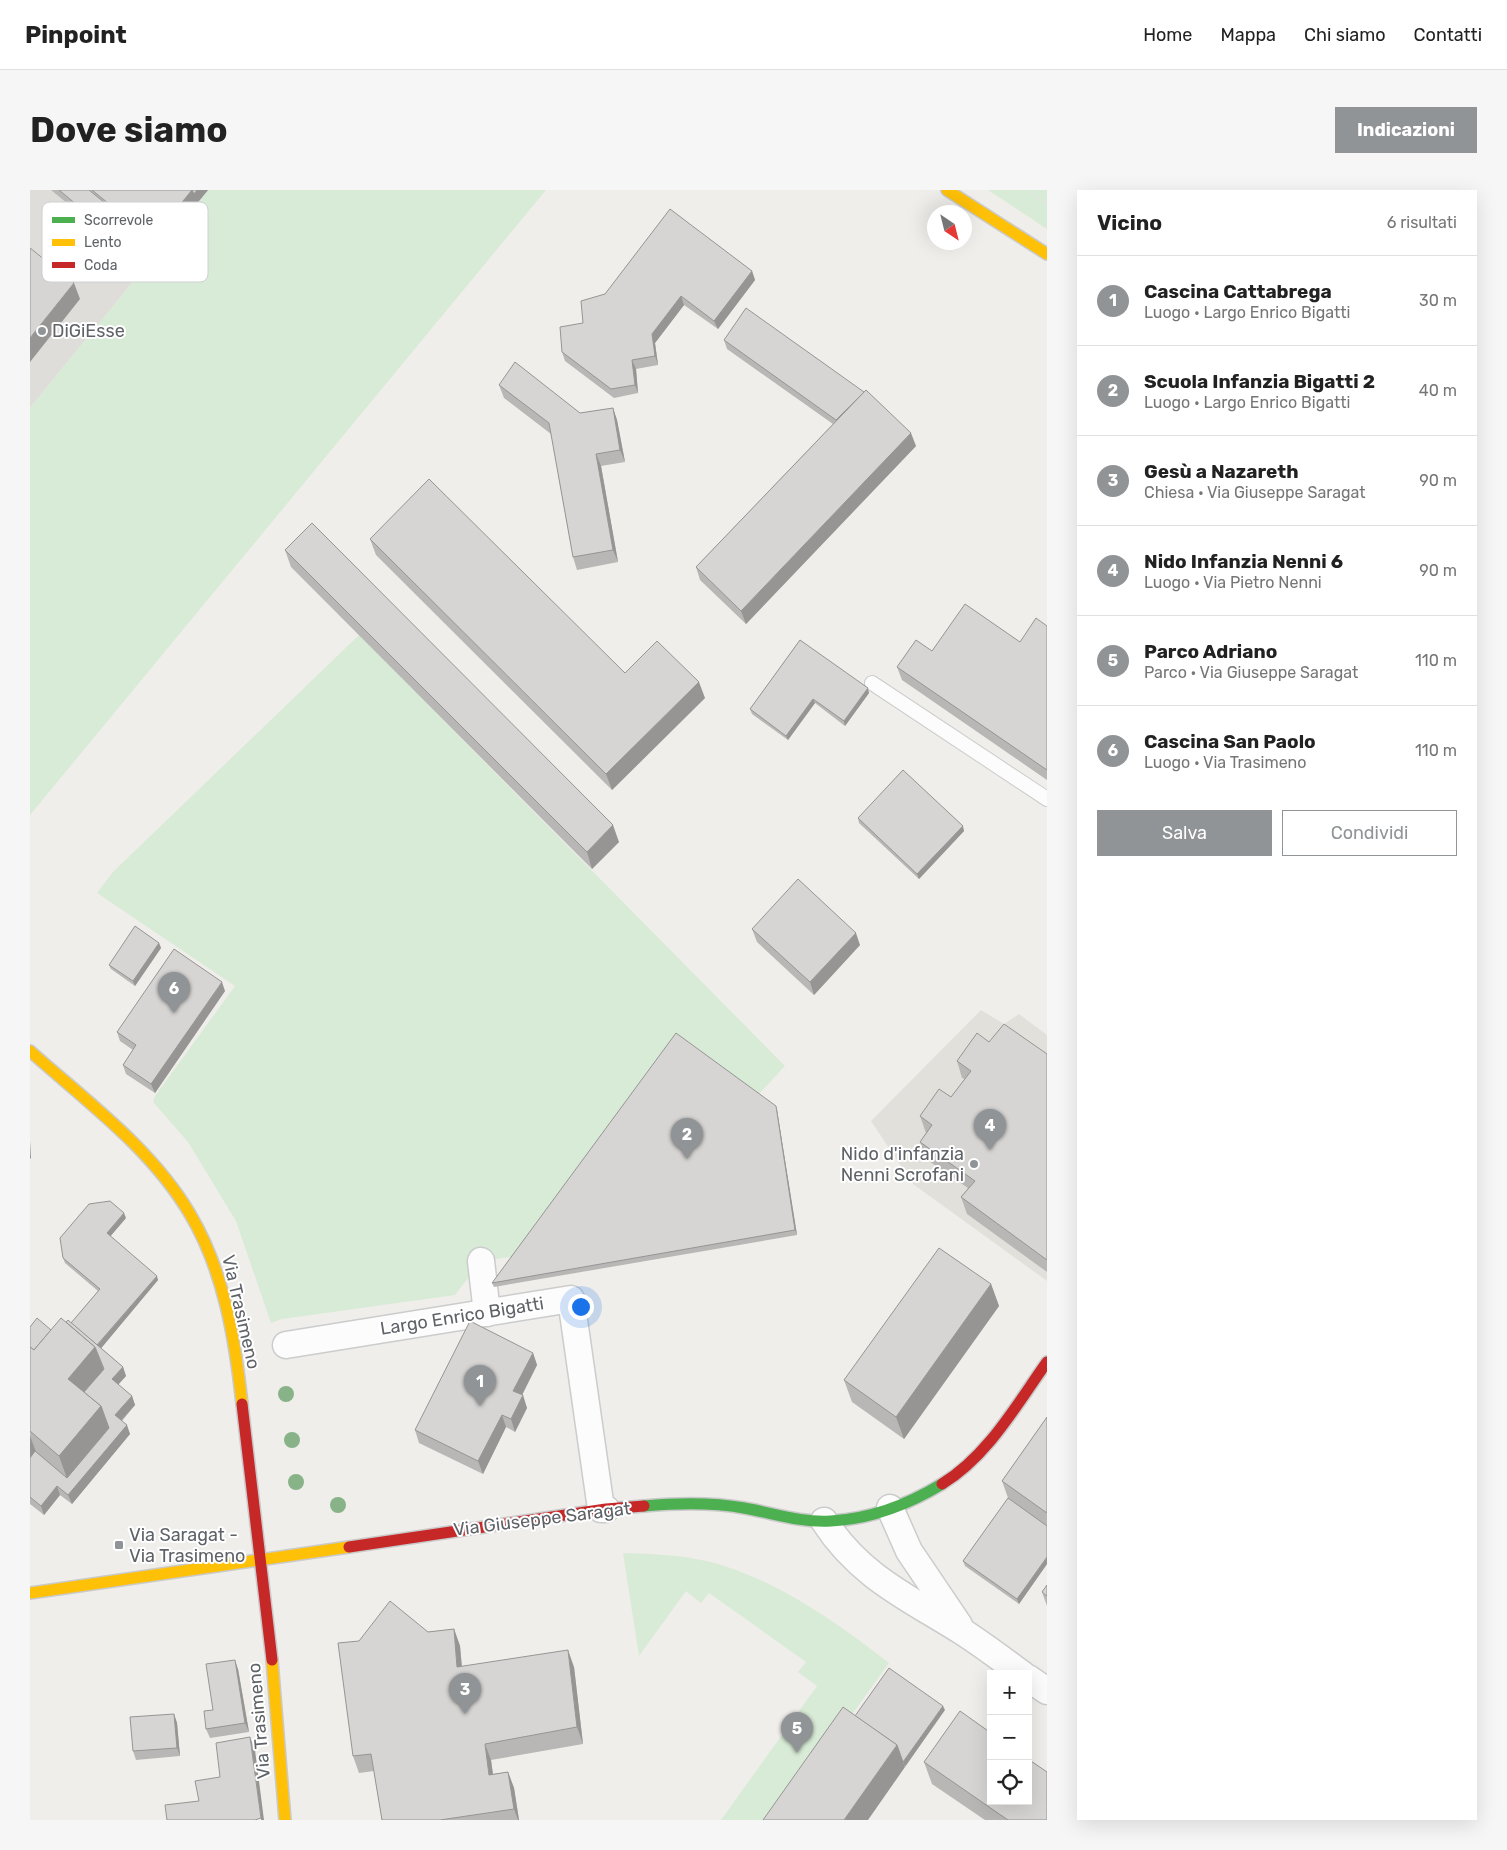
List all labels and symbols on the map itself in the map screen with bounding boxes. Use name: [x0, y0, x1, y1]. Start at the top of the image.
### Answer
legend: [42, 202, 208, 282]
north arrow: [927, 205, 972, 250]
text: Scorrevole: [84, 212, 153, 229]
text: Lento: [84, 234, 121, 251]
text: Coda: [84, 257, 117, 274]
place label: DiGiEsse: [52, 320, 125, 342]
marker: DiGiEsse: [36, 325, 48, 337]
pin: 6: [158, 972, 190, 1013]
pin: 4: [974, 1109, 1006, 1150]
pin: 2: [671, 1118, 703, 1159]
place label: Nido d'infanzia Nenni Scrofani: [841, 1143, 964, 1186]
marker: Nido d'infanzia Nenni Scrofani: [968, 1158, 980, 1170]
street label: Via Trasimeno: [217, 1253, 265, 1371]
street label: Largo Enrico Bigatti: [379, 1292, 545, 1340]
your location: [568, 1294, 594, 1320]
pin: 1: [464, 1365, 496, 1406]
street label: Via Giuseppe Saragat: [452, 1497, 632, 1541]
place label: Via Saragat - Via Trasimeno: [129, 1524, 245, 1567]
marker: Via Saragat - Via Trasimeno: [113, 1539, 125, 1551]
street label: Via Trasimeno: [243, 1662, 275, 1780]
pin: 3: [449, 1673, 481, 1714]
pin: 5: [781, 1712, 813, 1753]

